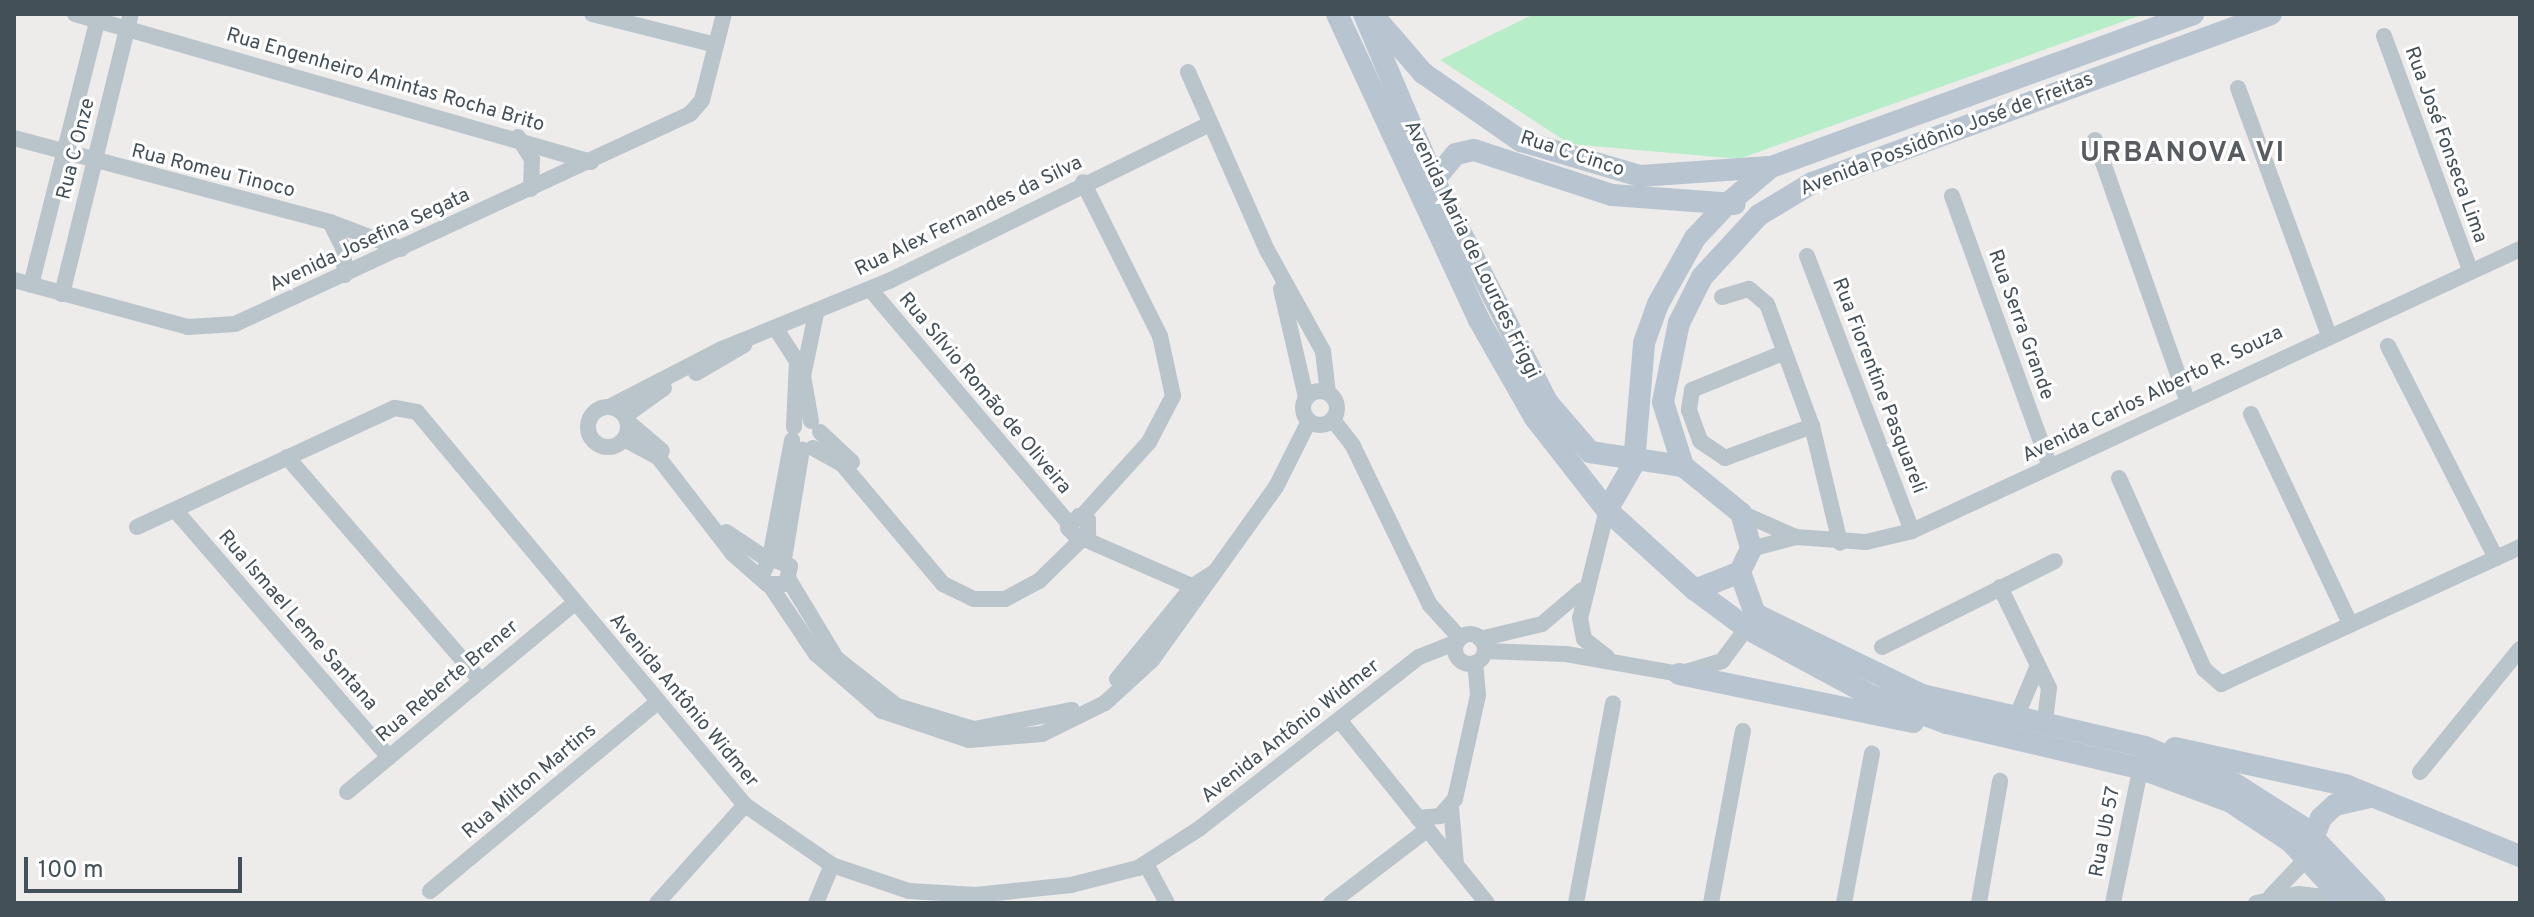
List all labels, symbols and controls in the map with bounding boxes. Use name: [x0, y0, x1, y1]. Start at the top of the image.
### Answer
street label: Rua Engenheiro Amintas Rocha Brito: [223, 24, 547, 138]
street label: Rua José Fonseca Lima: [2398, 44, 2492, 246]
street label: Avenida Possidônio José de Freitas: [1797, 68, 2097, 202]
street label: Rua C Onze: [53, 96, 101, 202]
street label: Avenida Maria de Lourdes Friggi: [1398, 117, 1544, 383]
street label: Rua C Cinco: [1517, 127, 1627, 183]
district label: URBANOVA VI: [2079, 137, 2287, 171]
street label: Rua Romeu Tinoco: [128, 140, 298, 204]
street label: Rua Alex Fernandes da Silva: [851, 151, 1087, 283]
street label: Avenida Josefina Segata: [266, 184, 474, 298]
street label: Rua Serra Grande: [1982, 247, 2058, 403]
street label: Rua Fiorentine Pasquareli: [1826, 275, 1930, 497]
street label: Rua Sílvio Romão de Oliveira: [893, 288, 1075, 500]
street label: Avenida Carlos Alberto R. Souza: [2018, 321, 2288, 469]
street label: Rua Ismael Leme Santana: [212, 526, 382, 716]
street label: Avenida Antônio Widmer: [603, 609, 763, 793]
street label: Rua Reberte Brener: [372, 616, 524, 748]
street label: Avenida Antônio Widmer: [1197, 655, 1385, 809]
street label: Rua Milton Martins: [458, 719, 602, 845]
street label: Rua Ub 57: [2085, 785, 2127, 879]
scale bar: [28, 841, 246, 891]
text: 100 m: [38, 856, 104, 886]

